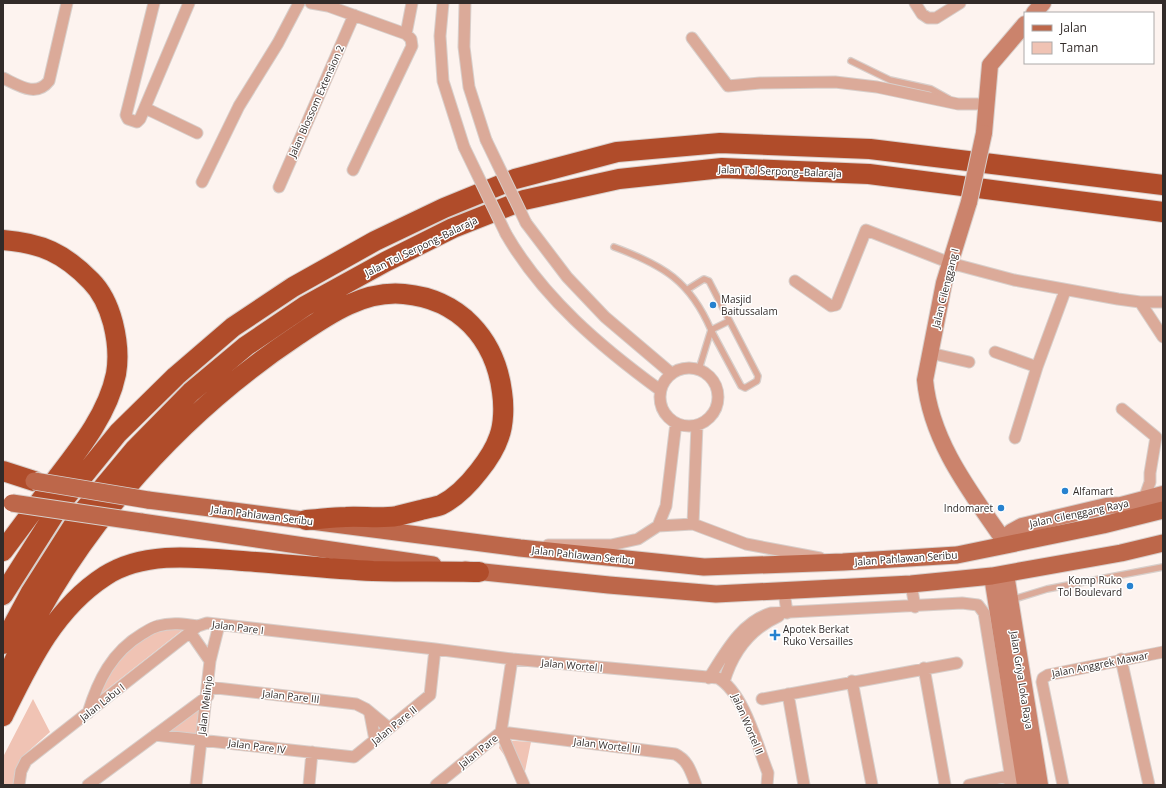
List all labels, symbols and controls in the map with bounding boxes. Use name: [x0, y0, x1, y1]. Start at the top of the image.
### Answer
legend: [1024, 12, 1154, 64]
text: Jalan: [1059, 19, 1087, 36]
text: Taman: [1060, 39, 1098, 56]
street label: Jalan Blossom Extension 2: [285, 42, 347, 160]
street label: Jalan Tol Serpong–Balaraja: [717, 162, 842, 180]
street label: Jalan Tol Serpong–Balaraja: [362, 213, 480, 280]
street label: Jalan Cilenggang I: [928, 247, 962, 330]
place label: Masjid Baitussalam: [721, 292, 778, 318]
marker: Masjid Baitussalam: [708, 300, 718, 310]
place label: Alfamart: [1073, 484, 1114, 498]
marker: Alfamart: [1060, 486, 1070, 496]
street label: Jalan Cilenggang Raya: [1027, 496, 1130, 531]
place label: Indomaret: [944, 501, 993, 515]
street label: Jalan Pahlawan Seribu: [209, 502, 314, 528]
marker: Indomaret: [996, 503, 1006, 513]
street label: Jalan Pahlawan Seribu: [530, 543, 635, 567]
street label: Jalan Pahlawan Seribu: [853, 547, 958, 569]
place label: Komp Ruko Tol Boulevard: [1058, 573, 1122, 599]
marker: Komp Ruko Tol Boulevard: [1125, 581, 1135, 591]
street label: Jalan Pare I: [210, 617, 265, 637]
place label: Apotek Berkat Ruko Versailles: [783, 622, 853, 648]
street label: Jalan Griya Loka Raya: [1007, 629, 1037, 730]
marker: Apotek Berkat Ruko Versailles: [770, 630, 780, 640]
street label: Jalan Anggrek Mawar: [1050, 648, 1149, 680]
street label: Jalan Wortel I: [540, 655, 603, 675]
street label: Jalan Melinjo: [194, 675, 216, 736]
street label: Jalan Labu I: [76, 680, 127, 725]
street label: Jalan Pare III: [261, 686, 320, 706]
street label: Jalan Wortel II: [729, 691, 767, 756]
street label: Jalan Pare II: [368, 702, 420, 748]
street label: Jalan Pare: [455, 731, 501, 772]
street label: Jalan Wortel III: [572, 734, 641, 756]
street label: Jalan Pare IV: [227, 735, 287, 756]

